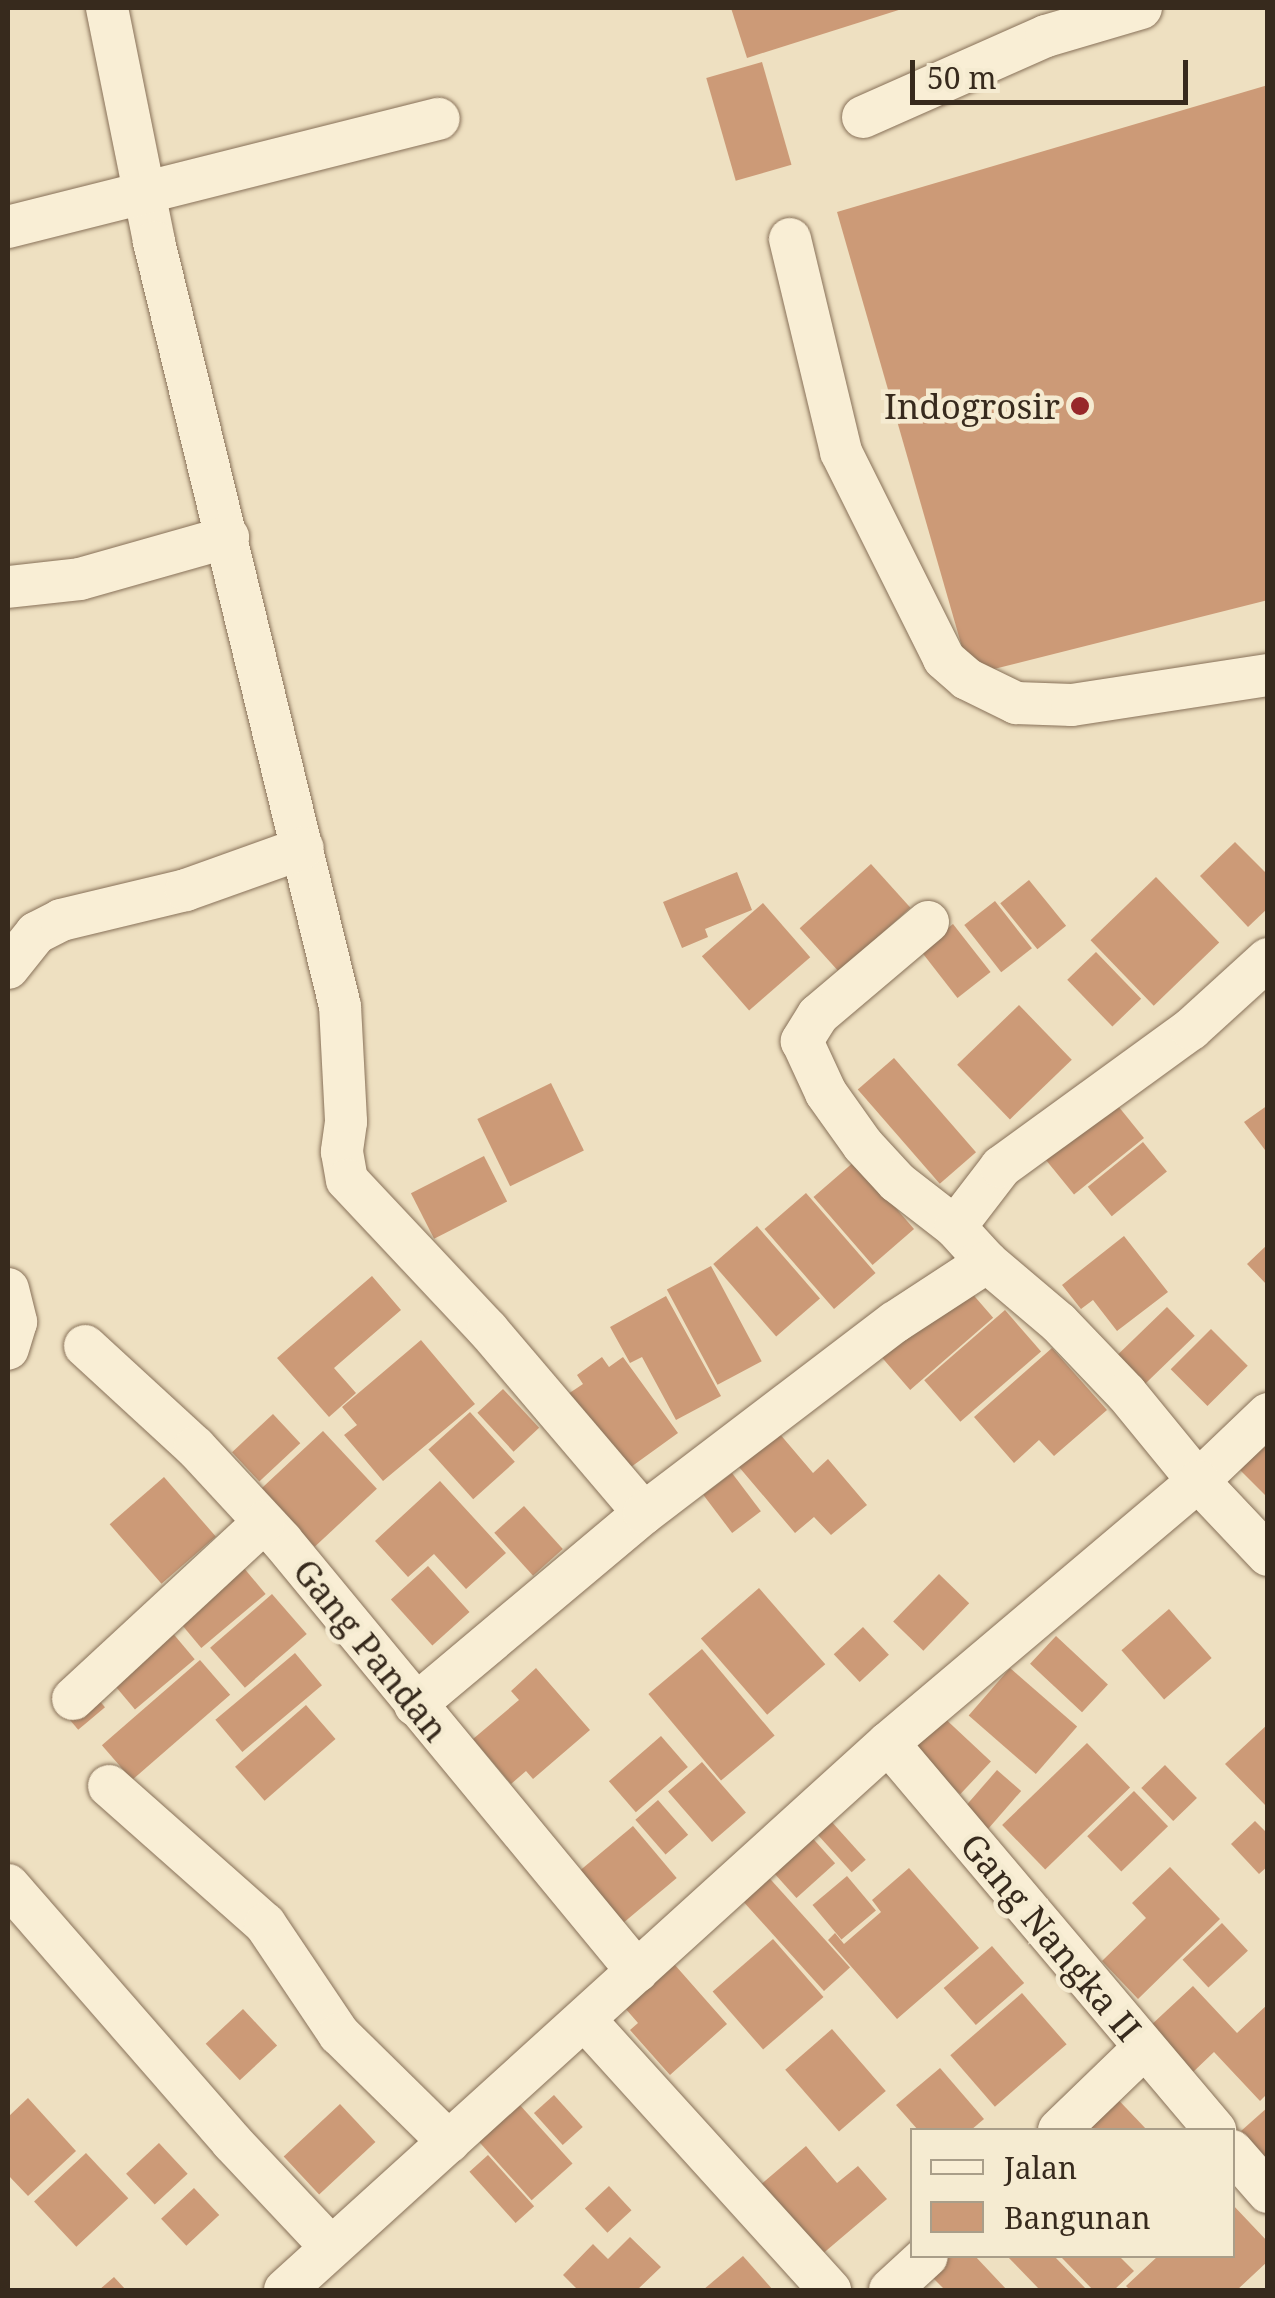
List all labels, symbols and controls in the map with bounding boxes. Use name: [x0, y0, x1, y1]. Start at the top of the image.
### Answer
scale bar: [915, 40, 1192, 102]
text: 50 m: [927, 57, 997, 98]
place label: Indogrosir: [884, 385, 1060, 427]
marker: Indogrosir: [1069, 395, 1091, 417]
street label: Gang Pandan: [285, 1550, 457, 1750]
street label: Gang Nangka II: [952, 1825, 1150, 2049]
legend: [910, 2128, 1235, 2258]
text: Jalan: [1004, 2147, 1077, 2188]
text: Bangunan: [1004, 2197, 1151, 2238]

